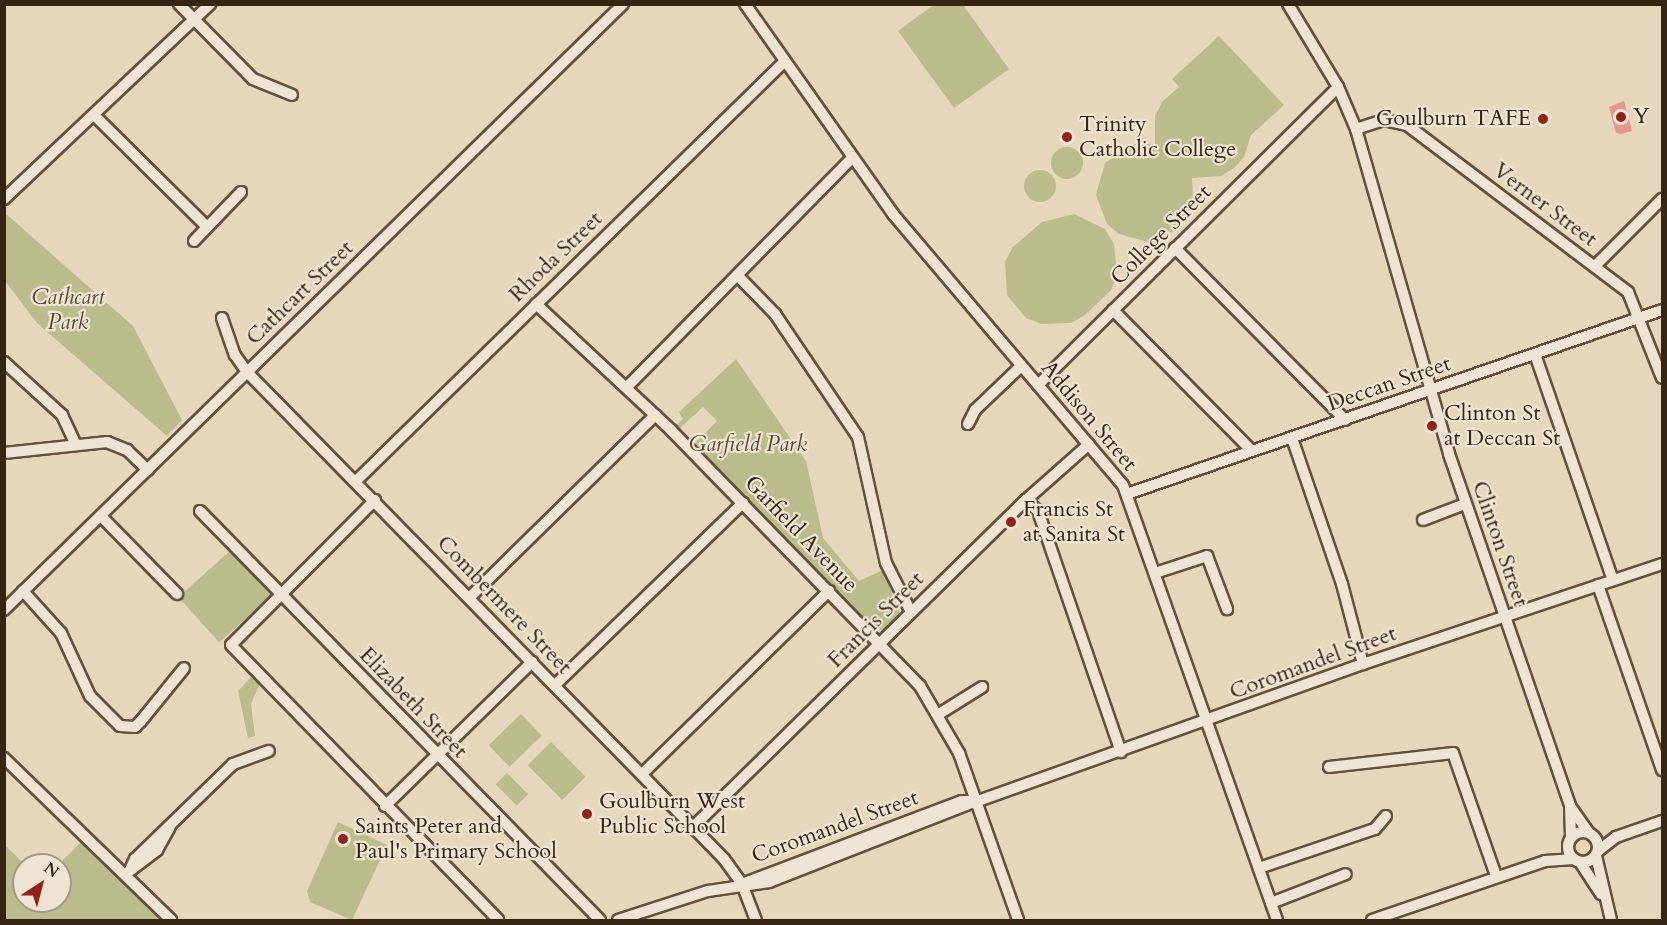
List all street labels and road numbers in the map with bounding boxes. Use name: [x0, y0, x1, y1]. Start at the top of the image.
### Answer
street label: Verner Street: [1488, 157, 1602, 253]
street label: College Street: [1105, 179, 1217, 291]
street label: Rhoda Street: [504, 206, 608, 308]
street label: Cathcart Street: [241, 235, 359, 351]
street label: Deccan Street: [1324, 351, 1454, 417]
street label: Addison Street: [1035, 355, 1143, 477]
street label: Garfield Avenue: [739, 470, 863, 598]
street label: Clinton Street: [1466, 478, 1534, 610]
street label: Combermere Street: [431, 530, 577, 680]
street label: Francis Street: [822, 566, 930, 674]
street label: Coromandel Street: [1226, 621, 1400, 705]
street label: Elizabeth Street: [353, 642, 473, 764]
street label: Coromandel Street: [748, 785, 922, 869]

